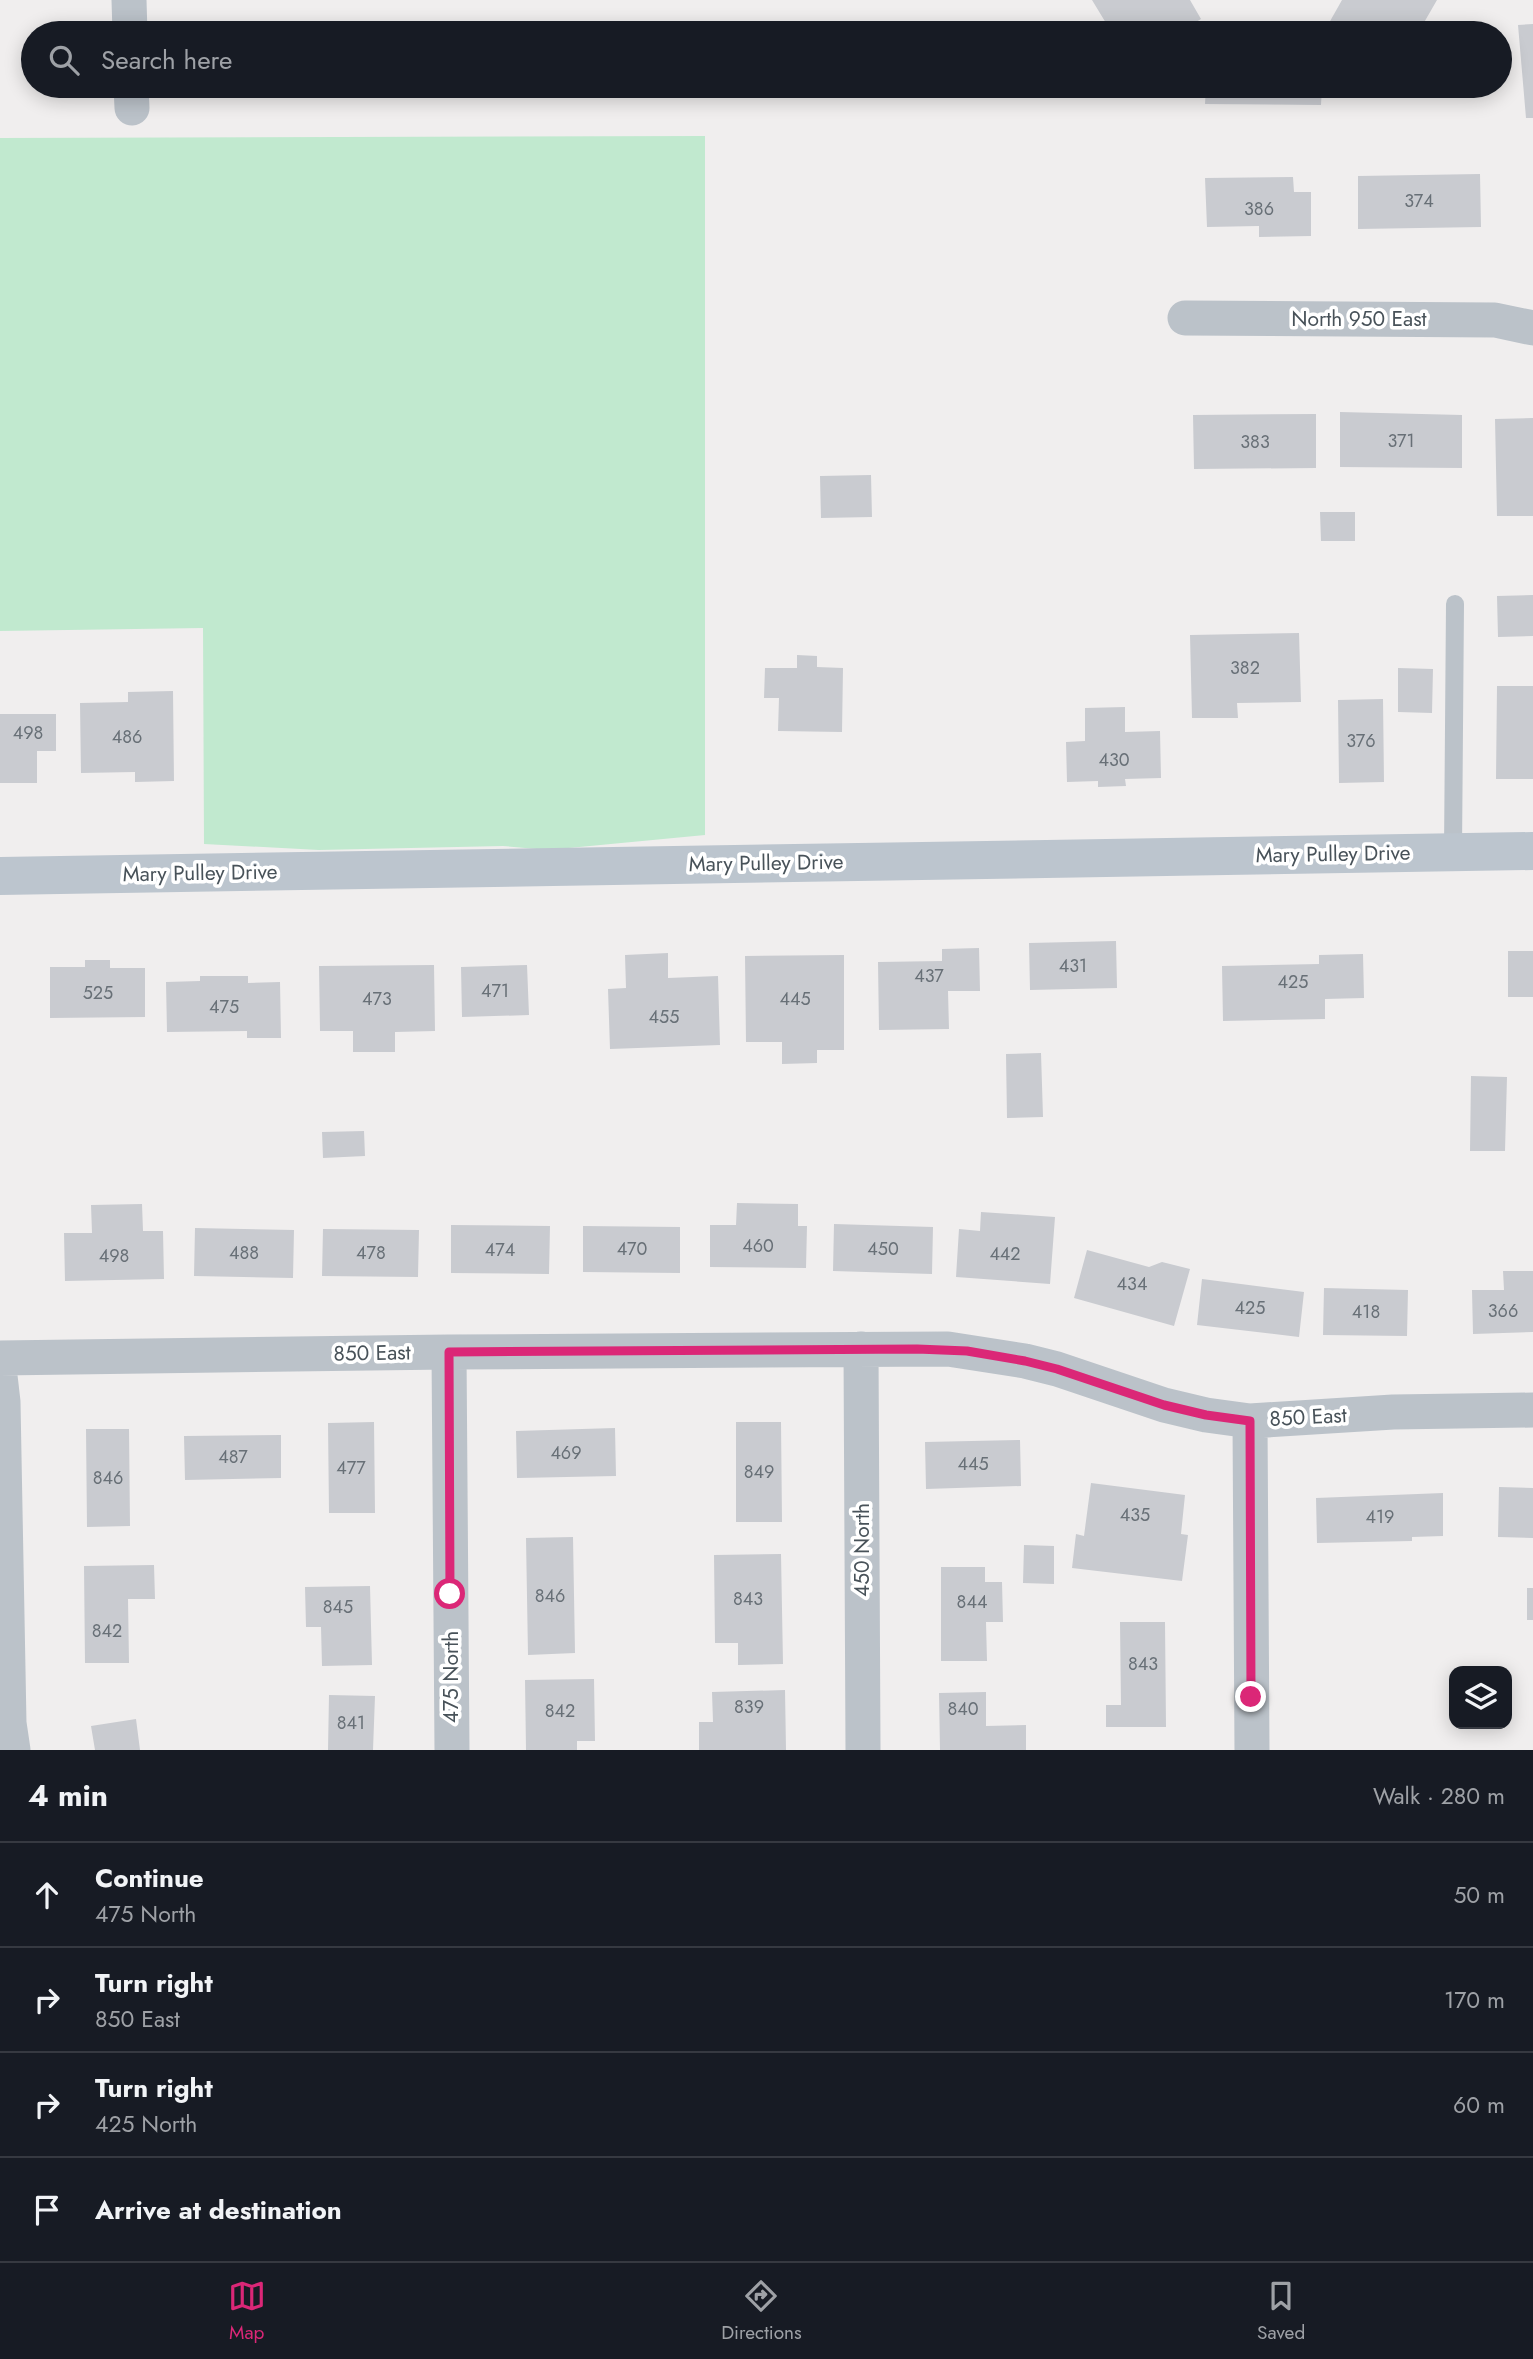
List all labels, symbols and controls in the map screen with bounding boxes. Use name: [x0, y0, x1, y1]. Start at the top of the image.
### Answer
search box: [21, 21, 1512, 98]
icon: search: [45, 41, 83, 79]
text: Search here: [101, 41, 233, 79]
house number: 374: [1404, 188, 1434, 214]
house number: 386: [1244, 196, 1274, 222]
street label: North 950 East: [1291, 304, 1427, 334]
house number: 371: [1387, 428, 1415, 454]
house number: 383: [1240, 429, 1270, 455]
house number: 382: [1230, 655, 1260, 681]
house number: 498: [13, 720, 43, 746]
house number: 486: [112, 724, 142, 750]
house number: 376: [1346, 728, 1376, 754]
house number: 430: [1098, 747, 1130, 773]
street label: Mary Pulley Drive: [1255, 838, 1411, 870]
street label: Mary Pulley Drive: [688, 847, 844, 879]
street label: Mary Pulley Drive: [122, 857, 278, 889]
house number: 431: [1059, 953, 1087, 979]
house number: 437: [914, 963, 944, 989]
house number: 425: [1278, 969, 1308, 995]
house number: 471: [481, 978, 509, 1004]
house number: 525: [83, 980, 113, 1006]
house number: 473: [362, 986, 392, 1012]
house number: 445: [779, 986, 811, 1012]
house number: 475: [209, 994, 239, 1020]
house number: 455: [649, 1004, 679, 1030]
house number: 460: [742, 1233, 774, 1259]
house number: 470: [617, 1236, 648, 1262]
house number: 450: [867, 1236, 899, 1262]
house number: 474: [485, 1237, 515, 1263]
house number: 488: [229, 1240, 259, 1266]
house number: 478: [356, 1240, 386, 1266]
house number: 442: [989, 1241, 1021, 1267]
house number: 498: [99, 1243, 129, 1269]
house number: 434: [1117, 1271, 1147, 1297]
house number: 425: [1235, 1295, 1265, 1321]
house number: 366: [1488, 1298, 1518, 1324]
house number: 418: [1352, 1299, 1380, 1325]
street label: 850 East: [333, 1337, 411, 1369]
street label: 850 East: [1269, 1400, 1347, 1434]
house number: 469: [550, 1440, 582, 1466]
house number: 487: [218, 1444, 248, 1470]
house number: 445: [957, 1451, 989, 1477]
house number: 477: [336, 1455, 366, 1481]
house number: 849: [744, 1459, 774, 1485]
house number: 846: [93, 1465, 123, 1491]
house number: 435: [1120, 1502, 1150, 1528]
street label: 450 North: [847, 1503, 877, 1597]
house number: 419: [1366, 1504, 1394, 1530]
route start: [434, 1578, 465, 1609]
house number: 846: [535, 1583, 565, 1609]
house number: 843: [733, 1586, 763, 1612]
house number: 844: [957, 1589, 987, 1615]
house number: 845: [323, 1594, 353, 1620]
house number: 842: [92, 1618, 122, 1644]
street label: 475 North: [436, 1631, 466, 1723]
house number: 843: [1128, 1651, 1158, 1677]
map controls: [1449, 1666, 1512, 1729]
button: layers: [1449, 1666, 1512, 1729]
route end: [1235, 1681, 1266, 1712]
house number: 839: [734, 1694, 764, 1720]
house number: 840: [947, 1696, 979, 1722]
house number: 842: [545, 1698, 575, 1724]
house number: 841: [337, 1710, 365, 1736]
text: 4 min: [28, 1774, 108, 1817]
text: Walk · 280 m: [1373, 1779, 1505, 1813]
text: Continue: [95, 1859, 204, 1897]
icon: ahead: [28, 1876, 66, 1914]
text: 50 m: [1453, 1878, 1505, 1912]
text: 475 North: [95, 1897, 196, 1931]
text: Turn right: [95, 1964, 213, 2002]
icon: right: [28, 1981, 66, 2019]
text: 170 m: [1444, 1983, 1505, 2017]
text: 850 East: [95, 2002, 180, 2036]
text: Turn right: [95, 2069, 213, 2107]
icon: right: [28, 2086, 66, 2124]
text: 60 m: [1453, 2088, 1505, 2122]
text: 425 North: [95, 2107, 197, 2141]
icon: arrive: [28, 2191, 66, 2229]
text: Arrive at destination: [95, 2191, 342, 2229]
tab: Map: [228, 2277, 266, 2346]
tab: Directions: [721, 2277, 802, 2346]
tab: Saved: [1257, 2277, 1305, 2346]

